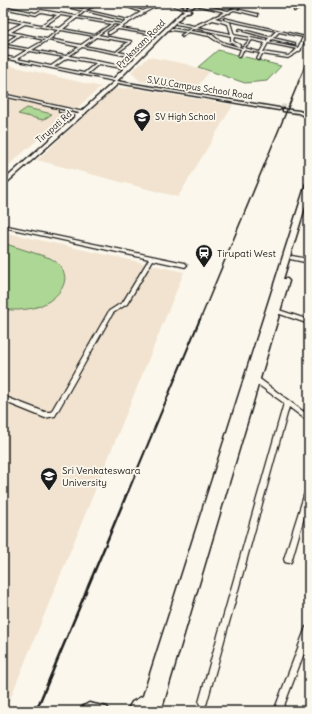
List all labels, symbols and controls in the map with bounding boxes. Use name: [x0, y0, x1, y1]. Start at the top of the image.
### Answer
street label: Prakasam Road: [114, 17, 167, 70]
street label: S.V.U.Campus School Road: [146, 74, 254, 101]
school or university icon: SV High School: [132, 107, 152, 132]
street label: Tirupati Rd: [33, 108, 74, 145]
place label: SV High School: [155, 111, 216, 122]
station icon: Tirupati West: [194, 243, 214, 268]
place label: Tirupati West: [217, 247, 276, 260]
place label: Sri Venkateswara University: [62, 464, 141, 489]
school or university icon: Sri Venkateswara University: [39, 466, 59, 491]

